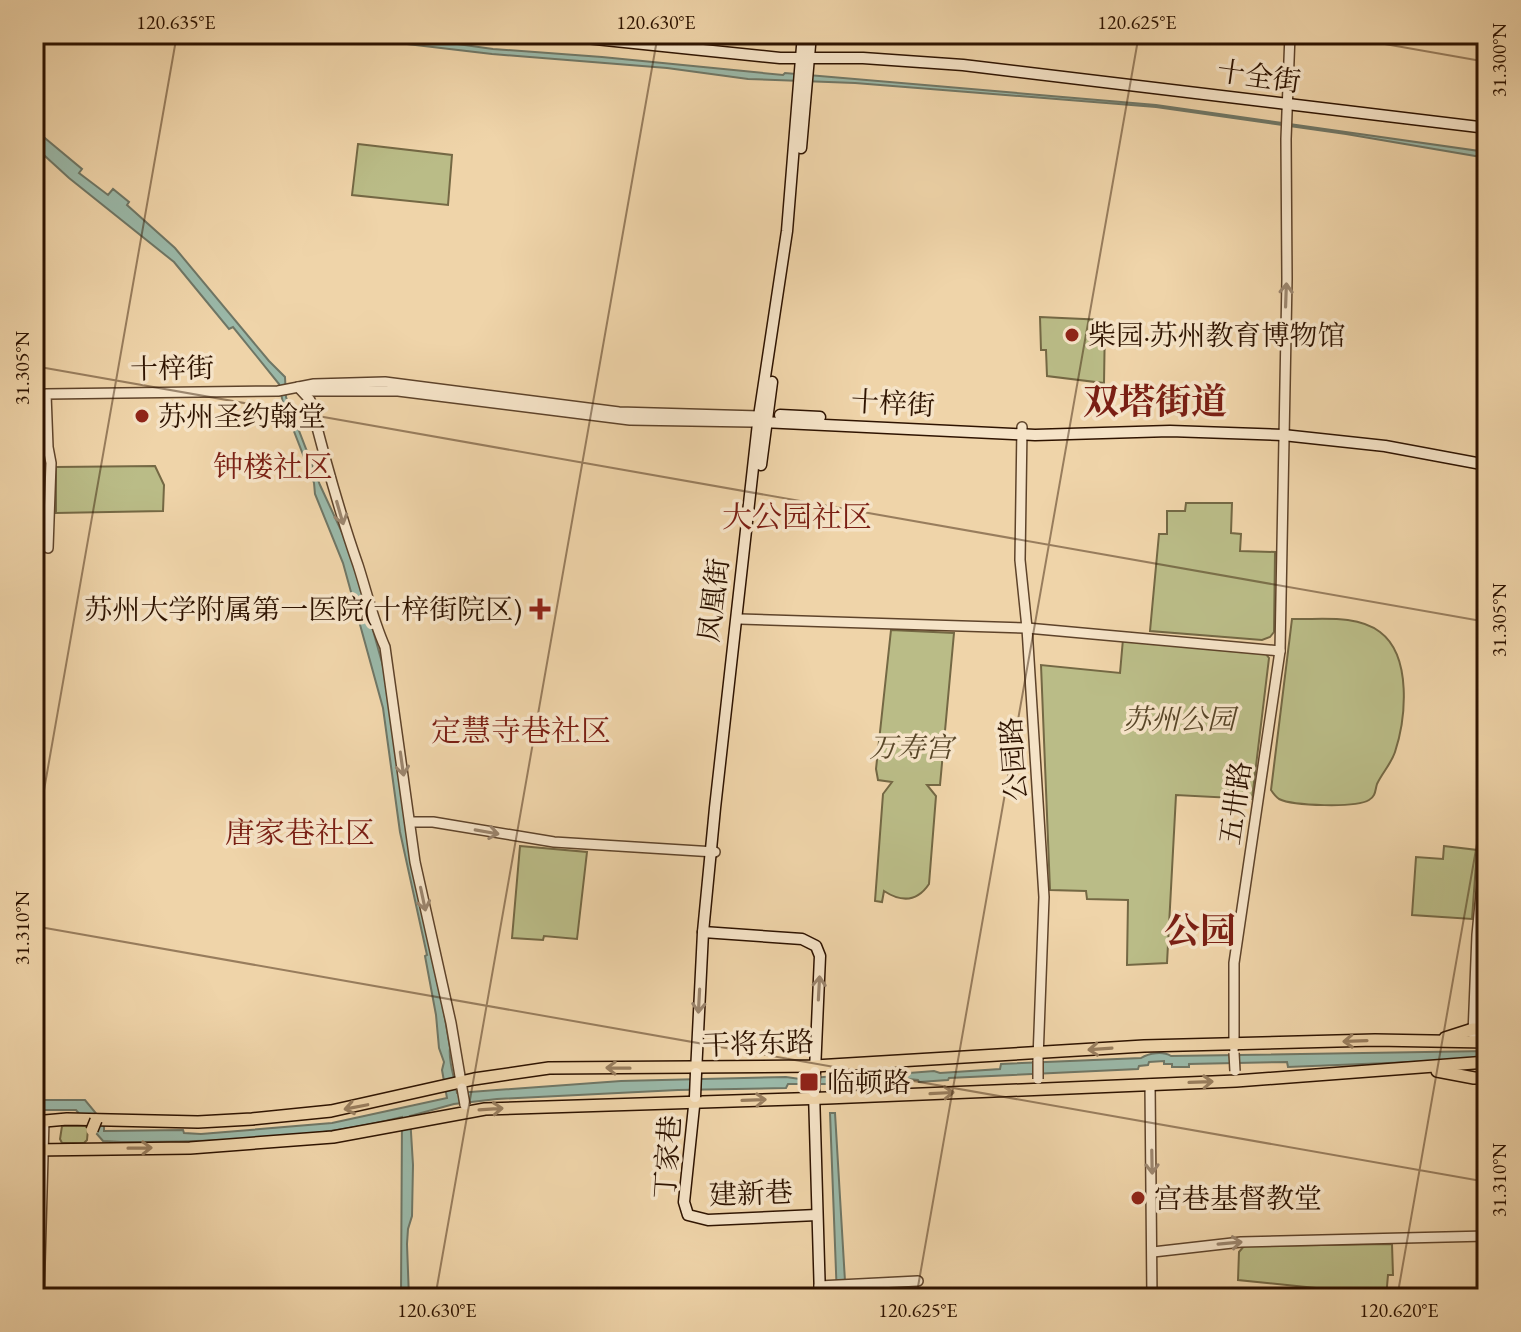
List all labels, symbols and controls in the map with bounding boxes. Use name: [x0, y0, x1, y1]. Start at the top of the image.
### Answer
text: 120.635°E: [136, 9, 216, 35]
text: 120.630°E: [616, 9, 696, 35]
text: 120.625°E: [1097, 9, 1177, 35]
text: 31.300°N: [1486, 23, 1512, 97]
street label: 十全街: [1215, 52, 1303, 100]
one-way arrow: [1279, 282, 1294, 309]
place label: 柴园·苏州教育博物馆: [1088, 317, 1346, 353]
marker: 柴园·苏州教育博物馆: [1063, 326, 1081, 344]
text: 31.305°N: [9, 331, 35, 405]
street label: 十梓街: [130, 349, 214, 387]
district label: 双塔街道: [1083, 378, 1227, 425]
street label: 十梓街: [850, 383, 936, 423]
place label: 苏州圣约翰堂: [158, 398, 326, 434]
marker: 苏州圣约翰堂: [133, 407, 151, 425]
district label: 钟楼社区: [213, 447, 333, 486]
district label: 大公园社区: [722, 497, 872, 536]
one-way arrow: [333, 499, 348, 525]
street label: 凤凰街: [690, 556, 736, 644]
text: 31.305°N: [1486, 583, 1512, 657]
place label: 苏州大学附属第一医院(十梓街院区): [84, 591, 522, 627]
marker: 苏州大学附属第一医院(十梓街院区): [529, 598, 551, 620]
park label: 苏州公园: [1123, 701, 1239, 737]
district label: 定慧寺巷社区: [431, 711, 611, 750]
street label: 公园路: [992, 716, 1034, 802]
park label: 万寿宫: [869, 729, 957, 765]
one-way arrow: [395, 751, 410, 776]
street label: 五卅路: [1211, 759, 1259, 847]
district label: 唐家巷社区: [225, 813, 375, 852]
one-way arrow: [474, 825, 499, 840]
one-way arrow: [416, 886, 431, 911]
text: 31.310°N: [9, 891, 35, 965]
district label: 公园: [1164, 907, 1236, 954]
one-way arrow: [811, 975, 826, 1002]
one-way arrow: [691, 987, 706, 1014]
street label: 干将东路: [701, 1023, 815, 1063]
one-way arrow: [1342, 1033, 1369, 1049]
one-way arrow: [1087, 1042, 1114, 1057]
one-way arrow: [605, 1060, 632, 1076]
place label: 临顿路: [827, 1064, 911, 1100]
marker: 临顿路: [798, 1071, 820, 1093]
one-way arrow: [1188, 1075, 1214, 1090]
one-way arrow: [928, 1085, 955, 1100]
one-way arrow: [740, 1093, 767, 1108]
one-way arrow: [343, 1100, 369, 1115]
one-way arrow: [477, 1101, 504, 1116]
street label: 丁家巷: [646, 1114, 688, 1200]
one-way arrow: [126, 1141, 153, 1156]
text: 31.310°N: [1486, 1143, 1512, 1217]
one-way arrow: [1144, 1148, 1160, 1175]
street label: 建新巷: [708, 1174, 794, 1212]
place label: 宫巷基督教堂: [1154, 1180, 1322, 1216]
marker: 宫巷基督教堂: [1129, 1189, 1147, 1207]
one-way arrow: [1217, 1235, 1243, 1250]
text: 120.630°E: [397, 1297, 477, 1323]
text: 120.625°E: [878, 1297, 958, 1323]
text: 120.620°E: [1359, 1297, 1439, 1323]

